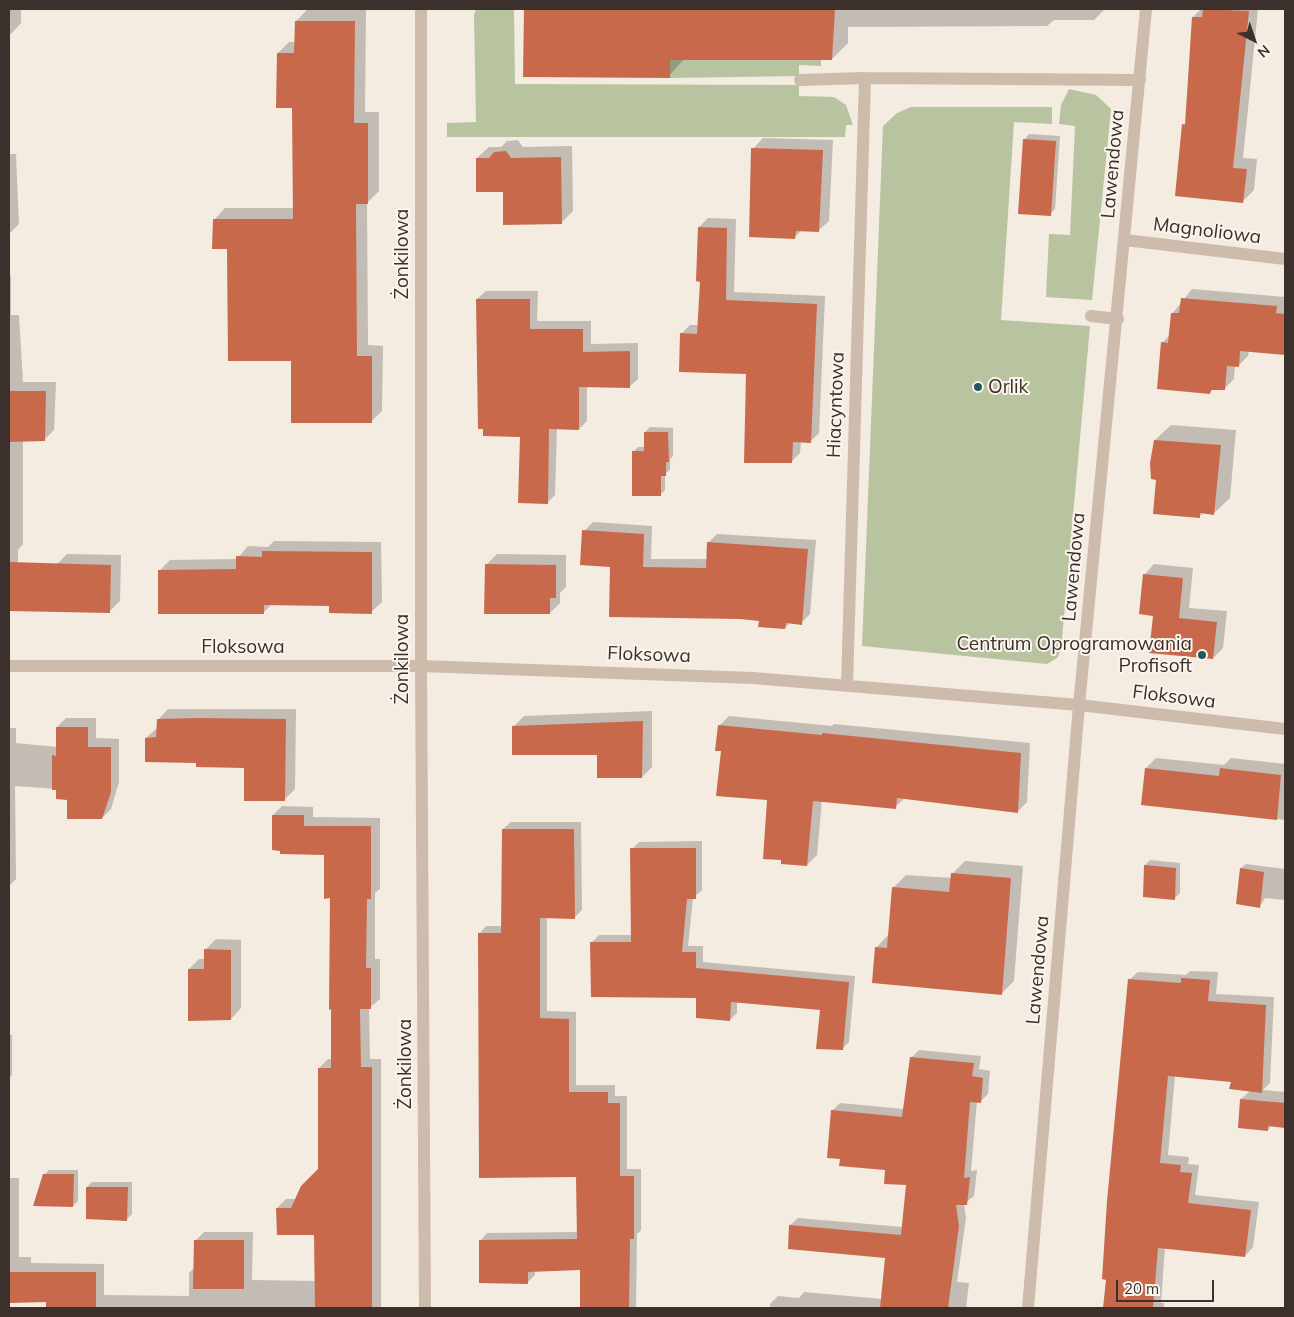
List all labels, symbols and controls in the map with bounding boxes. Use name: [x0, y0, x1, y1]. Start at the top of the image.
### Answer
north arrow: [1229, 15, 1279, 65]
text: N: [1254, 41, 1274, 62]
street label: Lawendowa: [1097, 109, 1129, 219]
street label: Żonkilowa: [391, 209, 413, 299]
street label: Magnoliowa: [1152, 213, 1262, 249]
street label: Hiacyntowa: [823, 352, 849, 458]
place label: Orlik: [988, 376, 1028, 398]
marker: Orlik: [972, 381, 984, 393]
street label: Lawendowa: [1058, 512, 1090, 622]
street label: Żonkilowa: [391, 614, 413, 704]
place label: Centrum Oprogramowania Profisoft: [957, 633, 1192, 677]
street label: Floksowa: [201, 636, 285, 658]
street label: Floksowa: [607, 642, 691, 668]
marker: Centrum Oprogramowania Profisoft: [1196, 649, 1208, 661]
street label: Floksowa: [1131, 681, 1217, 713]
street label: Lawendowa: [1022, 915, 1054, 1025]
street label: Żonkilowa: [394, 1019, 416, 1109]
scale bar: [1119, 1270, 1216, 1302]
text: 20 m: [1124, 1279, 1159, 1298]

